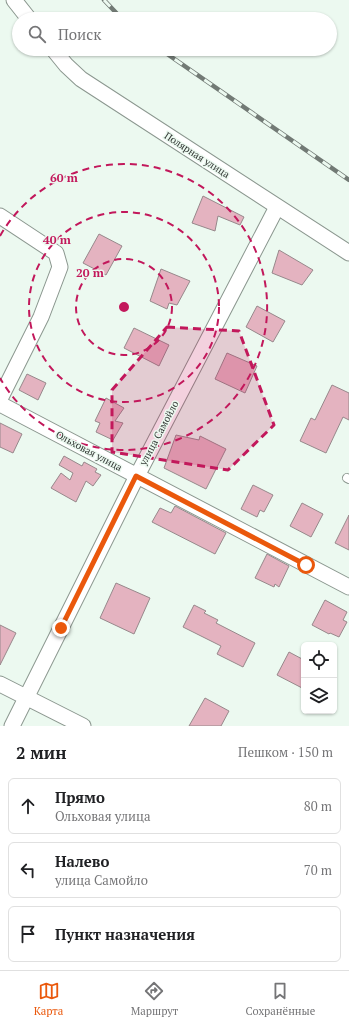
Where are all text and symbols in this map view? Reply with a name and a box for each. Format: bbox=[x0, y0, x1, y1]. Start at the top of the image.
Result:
search box bbox=[12, 12, 337, 56]
icon: search bbox=[26, 23, 48, 45]
text: Поиск bbox=[58, 24, 101, 44]
street label: Полярная улица bbox=[162, 129, 232, 181]
text: 60 m bbox=[50, 170, 78, 185]
text: 40 m bbox=[43, 232, 71, 247]
text: 20 m bbox=[76, 265, 104, 280]
centre of rings bbox=[117, 300, 131, 314]
street label: улица Самойло bbox=[136, 398, 182, 468]
street label: Ольховая улица bbox=[54, 428, 124, 474]
route start bbox=[297, 556, 315, 574]
route end bbox=[52, 619, 70, 637]
map controls bbox=[301, 642, 337, 714]
button: locate bbox=[301, 642, 337, 678]
button: layers bbox=[301, 678, 337, 714]
text: 2 мин bbox=[16, 741, 66, 764]
text: Пешком · 150 m bbox=[238, 743, 333, 761]
text: Прямо bbox=[55, 787, 105, 807]
icon: ahead bbox=[17, 795, 39, 817]
text: 80 m bbox=[304, 797, 332, 815]
text: Ольховая улица bbox=[55, 807, 151, 825]
text: Налево bbox=[55, 851, 109, 871]
icon: left bbox=[17, 859, 39, 881]
text: 70 m bbox=[304, 861, 332, 879]
text: улица Самойло bbox=[55, 871, 148, 889]
icon: arrive bbox=[17, 923, 39, 945]
text: Пункт назначения bbox=[55, 924, 195, 944]
tab: Карта bbox=[34, 980, 63, 1018]
tab: Маршрут bbox=[131, 980, 178, 1018]
tab: Сохранённые bbox=[246, 980, 315, 1018]

